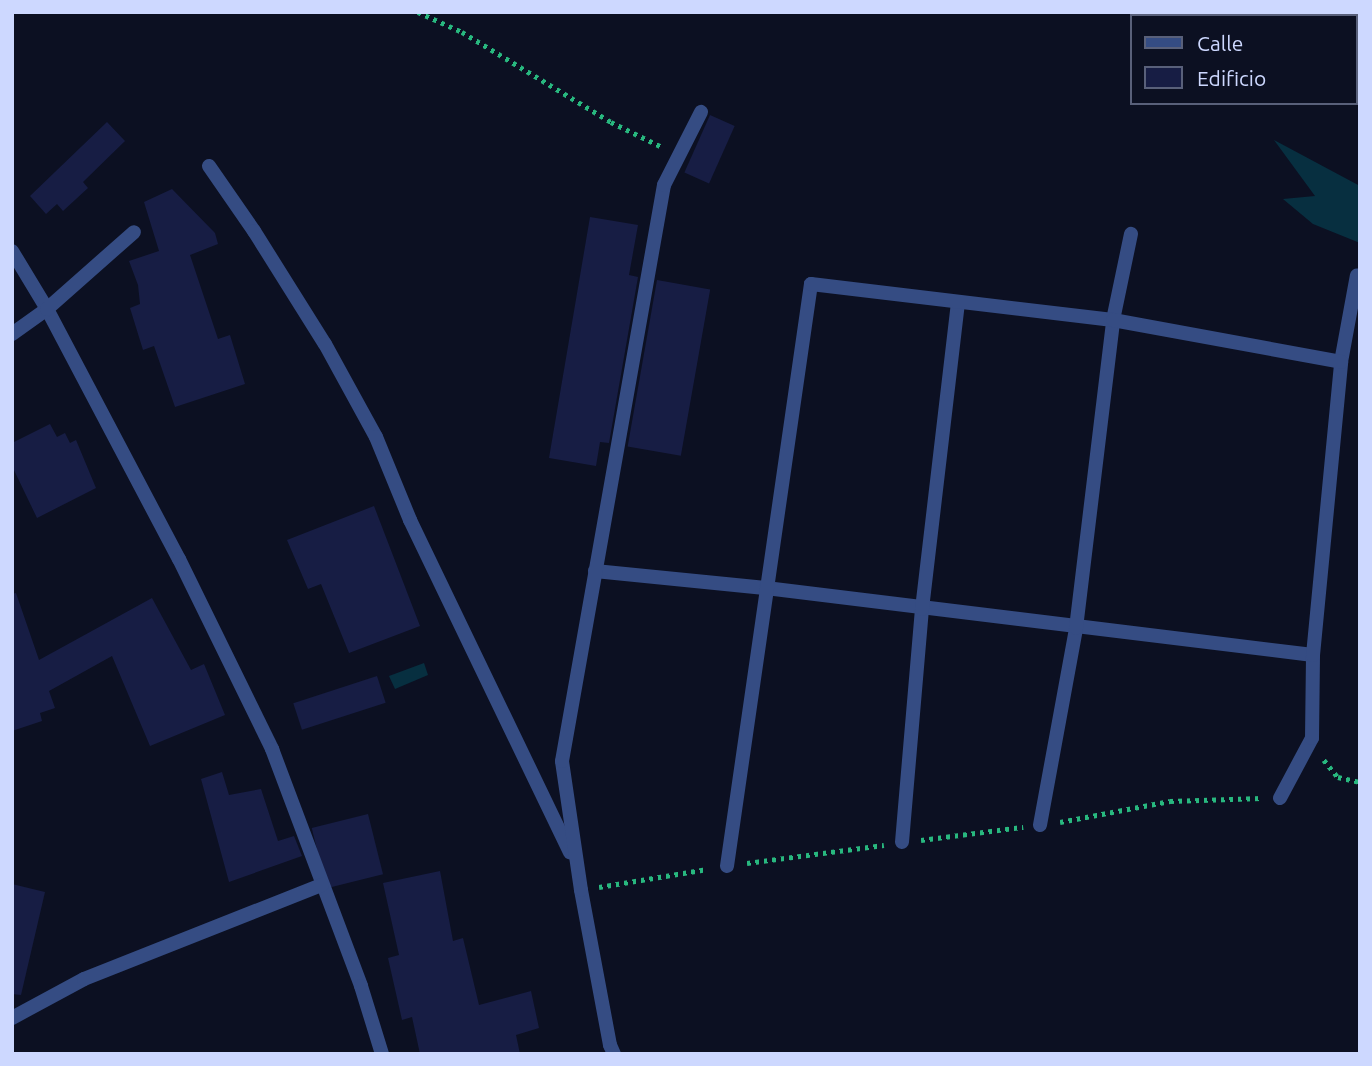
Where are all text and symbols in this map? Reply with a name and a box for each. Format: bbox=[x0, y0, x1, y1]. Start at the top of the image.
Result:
legend bbox=[1130, 14, 1358, 105]
text: Calle bbox=[1197, 31, 1243, 55]
text: Edificio bbox=[1197, 66, 1266, 90]

